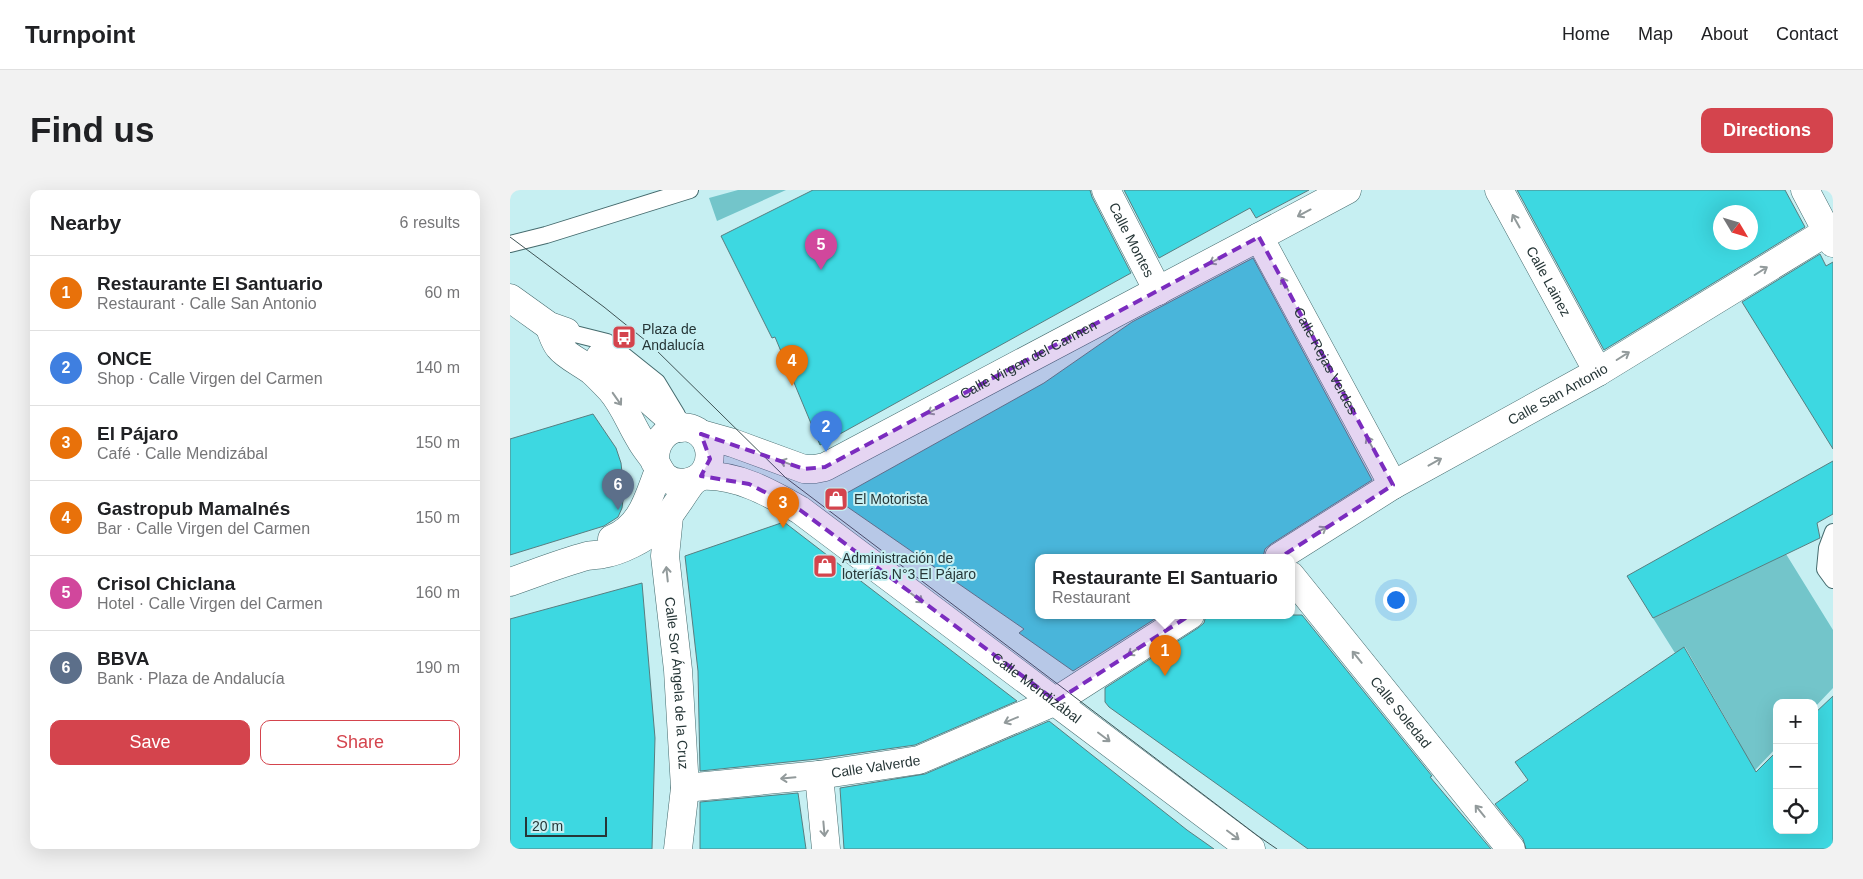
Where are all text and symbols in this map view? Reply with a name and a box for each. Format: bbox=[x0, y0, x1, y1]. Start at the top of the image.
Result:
text: Turnpoint bbox=[25, 21, 135, 48]
text: Home bbox=[1562, 24, 1610, 44]
text: Map bbox=[1638, 24, 1673, 44]
text: About bbox=[1701, 24, 1748, 44]
text: Contact bbox=[1776, 24, 1838, 44]
button: Directions bbox=[1701, 108, 1833, 153]
text: Find us bbox=[30, 110, 154, 149]
street label: Calle Montes bbox=[1106, 200, 1157, 280]
north arrow bbox=[1713, 205, 1758, 250]
one-way arrow bbox=[1297, 208, 1312, 218]
text: Nearby bbox=[50, 211, 121, 234]
text: 6 results bbox=[400, 214, 460, 231]
one-way arrow bbox=[1511, 214, 1521, 229]
pin: 5 bbox=[805, 229, 837, 270]
street label: Calle Lainez bbox=[1523, 244, 1574, 319]
one-way arrow bbox=[1209, 255, 1224, 265]
one-way arrow bbox=[1754, 266, 1768, 276]
text: Restaurante El Santuario bbox=[97, 273, 323, 294]
one-way arrow bbox=[1279, 277, 1289, 292]
text: 1 bbox=[62, 284, 70, 301]
text: 60 m bbox=[424, 284, 460, 301]
text: Restaurant · Calle San Antonio bbox=[97, 295, 317, 312]
street label: Calle Rejas Verdes bbox=[1291, 305, 1361, 417]
street label: Calle Virgen del Carmen bbox=[957, 317, 1099, 402]
place label: Plaza de Andalucía bbox=[642, 321, 704, 353]
bus stop icon: Plaza de Andalucía bbox=[611, 324, 637, 350]
pin: 4 bbox=[776, 345, 808, 386]
text: ONCE bbox=[97, 348, 152, 369]
one-way arrow bbox=[1615, 351, 1629, 361]
text: 2 bbox=[62, 359, 70, 376]
text: 140 m bbox=[416, 359, 460, 376]
street label: Calle San Antonio bbox=[1505, 360, 1611, 428]
text: Shop · Calle Virgen del Carmen bbox=[97, 370, 323, 387]
one-way arrow bbox=[612, 391, 622, 405]
one-way arrow bbox=[926, 405, 941, 415]
pin: 2 bbox=[810, 411, 842, 452]
text: El Pájaro bbox=[97, 423, 178, 444]
text: 3 bbox=[62, 434, 70, 451]
text: 150 m bbox=[416, 434, 460, 451]
one-way arrow bbox=[1365, 435, 1375, 450]
text: Café · Calle Mendizábal bbox=[97, 445, 268, 462]
one-way arrow bbox=[1428, 457, 1443, 467]
one-way arrow bbox=[779, 458, 795, 467]
pin: 6 bbox=[602, 469, 634, 510]
shop icon: El Motorista bbox=[823, 486, 849, 512]
pin: 3 bbox=[767, 487, 799, 528]
place label: El Motorista bbox=[854, 491, 928, 507]
text: Gastropub MamaInés bbox=[97, 498, 290, 519]
text: 4 bbox=[62, 509, 70, 526]
text: 150 m bbox=[416, 509, 460, 526]
text: Bar · Calle Virgen del Carmen bbox=[97, 520, 310, 537]
one-way arrow bbox=[1313, 526, 1327, 537]
place label: Administración de loterías N°3 El Pájaro bbox=[842, 550, 976, 582]
shop icon: Administración de loterías N°3 El Pájaro bbox=[812, 553, 838, 579]
popup bbox=[1035, 554, 1295, 619]
one-way arrow bbox=[662, 566, 672, 582]
text: Restaurante El Santuario bbox=[1052, 567, 1278, 588]
text: Crisol Chiclana bbox=[97, 573, 235, 594]
text: 5 bbox=[62, 584, 70, 601]
text: 160 m bbox=[416, 584, 460, 601]
your location bbox=[1383, 587, 1409, 613]
text: Restaurant bbox=[1052, 589, 1130, 606]
one-way arrow bbox=[910, 593, 924, 603]
text: Hotel · Calle Virgen del Carmen bbox=[97, 595, 323, 612]
street label: Calle Sor Ángela de la Cruz bbox=[662, 596, 692, 770]
pin: 1 bbox=[1149, 635, 1181, 676]
one-way arrow bbox=[1127, 645, 1141, 656]
text: BBVA bbox=[97, 648, 149, 669]
street label: Calle Mendizábal bbox=[989, 649, 1084, 726]
one-way arrow bbox=[1351, 651, 1362, 664]
text: 6 bbox=[62, 659, 70, 676]
text: 190 m bbox=[416, 659, 460, 676]
text: Bank · Plaza de Andalucía bbox=[97, 670, 285, 687]
street label: Calle Soledad bbox=[1367, 673, 1434, 751]
map controls bbox=[1773, 699, 1818, 834]
button: + bbox=[1773, 699, 1818, 744]
one-way arrow bbox=[1004, 716, 1019, 726]
button: Save bbox=[50, 720, 250, 765]
button: Share bbox=[260, 720, 460, 765]
one-way arrow bbox=[1097, 732, 1111, 742]
button: − bbox=[1773, 744, 1818, 789]
street label: Calle Valverde bbox=[830, 752, 922, 781]
one-way arrow bbox=[780, 773, 796, 783]
button: locate bbox=[1773, 789, 1818, 834]
one-way arrow bbox=[1475, 805, 1486, 818]
scale bar bbox=[525, 814, 608, 837]
text: 20 m bbox=[532, 818, 563, 834]
one-way arrow bbox=[819, 821, 829, 837]
one-way arrow bbox=[1226, 830, 1239, 841]

